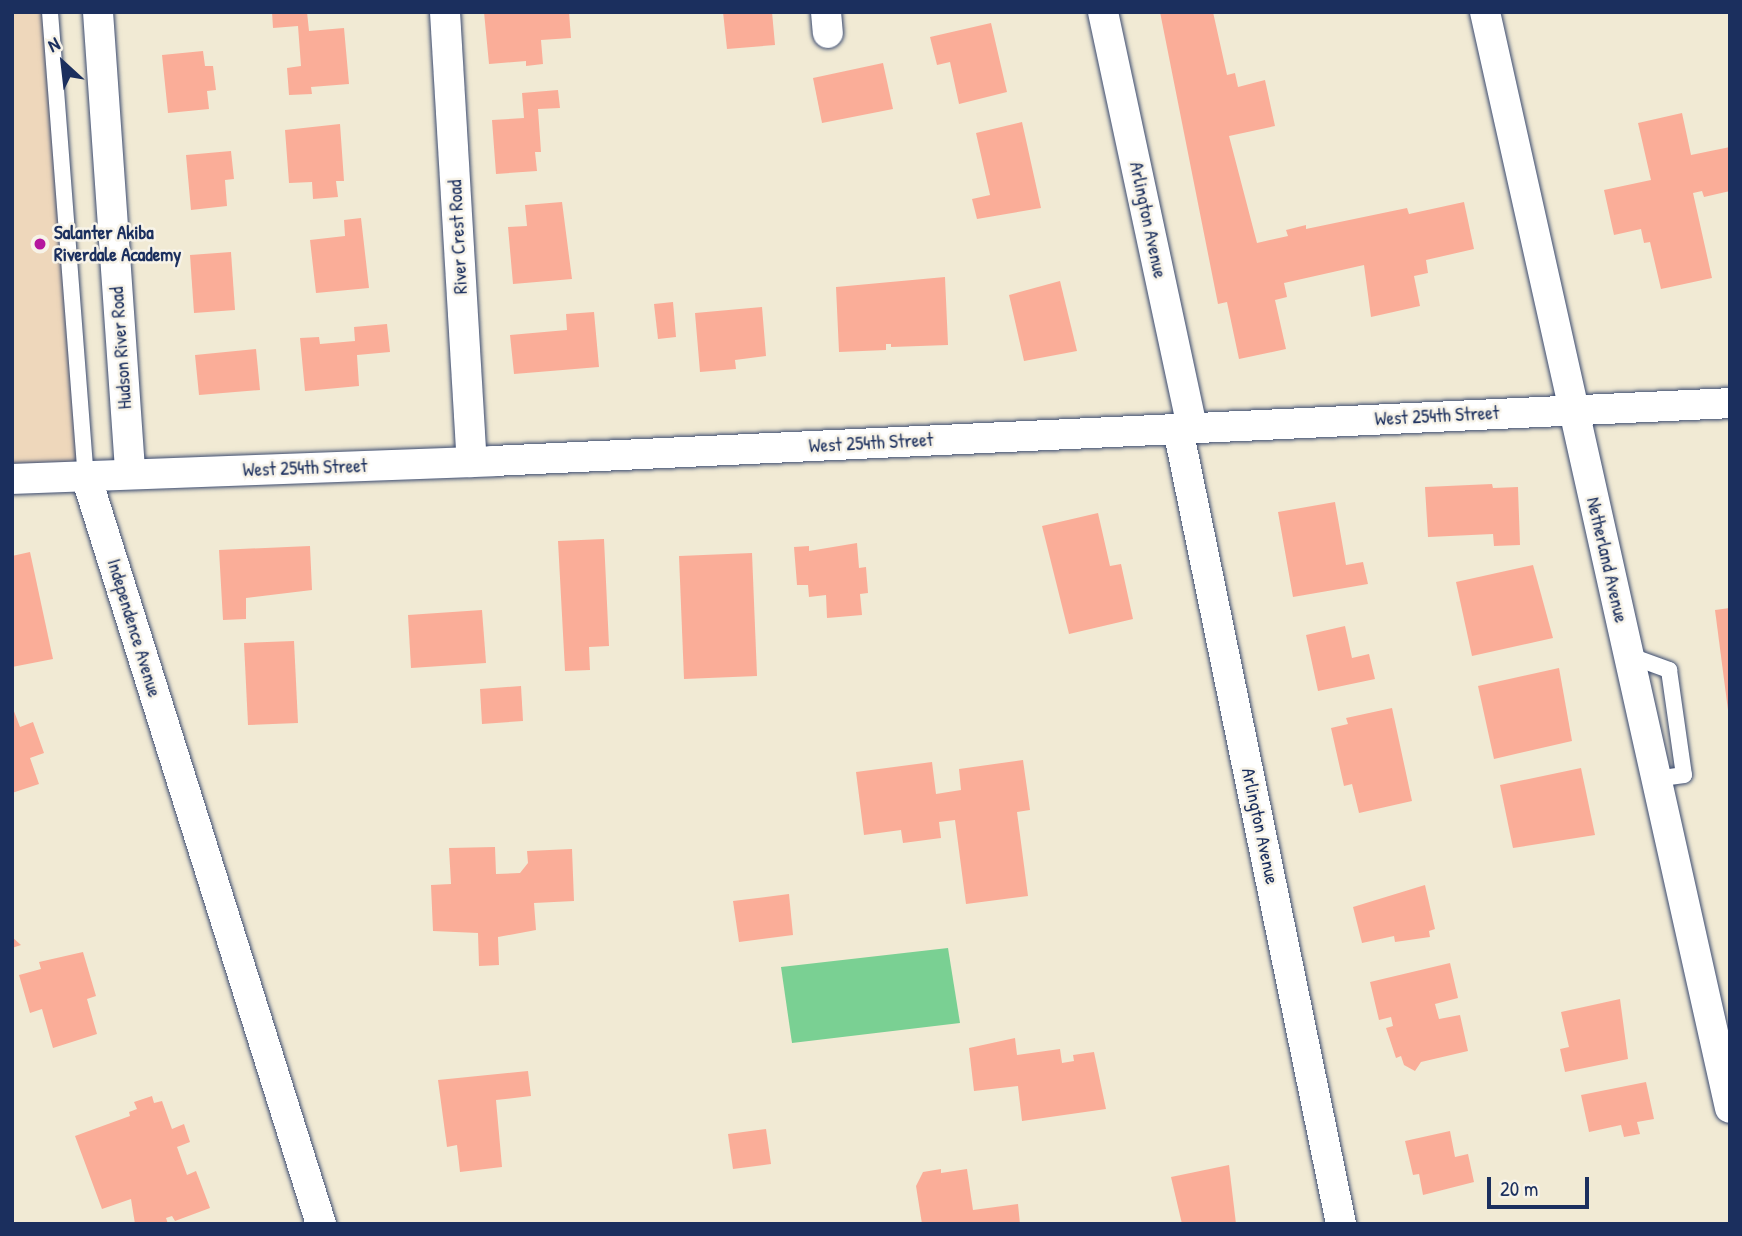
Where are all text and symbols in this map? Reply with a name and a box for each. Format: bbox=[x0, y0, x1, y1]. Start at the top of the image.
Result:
north arrow bbox=[28, 28, 98, 98]
text: N bbox=[43, 30, 64, 58]
street label: Arlington Avenue bbox=[1125, 160, 1171, 280]
street label: River Crest Road bbox=[444, 179, 472, 295]
place label: Salanter Akiba Riverdale Academy bbox=[54, 222, 181, 266]
marker: Salanter Akiba Riverdale Academy bbox=[32, 236, 48, 252]
street label: Hudson River Road bbox=[105, 286, 137, 410]
street label: West 254th Street bbox=[1374, 401, 1500, 431]
street label: West 254th Street bbox=[808, 428, 934, 458]
street label: West 254th Street bbox=[242, 454, 368, 482]
street label: Netherland Avenue bbox=[1581, 495, 1633, 625]
street label: Independence Avenue bbox=[102, 556, 166, 700]
street label: Arlington Avenue bbox=[1237, 766, 1283, 886]
scale bar bbox=[1490, 1162, 1592, 1206]
text: 20 m bbox=[1500, 1174, 1538, 1203]

